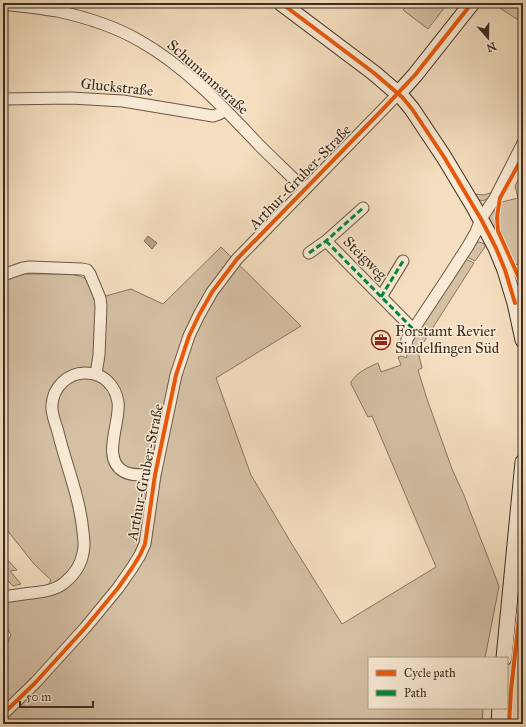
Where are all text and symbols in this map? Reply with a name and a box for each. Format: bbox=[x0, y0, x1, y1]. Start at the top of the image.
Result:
north arrow bbox=[468, 18, 508, 58]
street label: Schumannstraße bbox=[164, 36, 252, 118]
text: N bbox=[484, 39, 498, 55]
street label: Gluckstraße bbox=[80, 74, 154, 100]
street label: Arthur-Gruber-Straße bbox=[245, 121, 355, 234]
street label: Steigweg bbox=[339, 232, 391, 284]
place label: Forstamt Revier Sindelfingen Süd bbox=[395, 322, 500, 357]
office icon: Forstamt Revier Sindelfingen Süd bbox=[370, 329, 392, 351]
street label: Arthur-Gruber-Straße bbox=[123, 402, 167, 543]
legend bbox=[368, 657, 508, 709]
text: Cycle path bbox=[404, 666, 456, 680]
scale bar bbox=[20, 683, 93, 709]
text: Path bbox=[404, 686, 427, 700]
text: 50 m bbox=[26, 690, 51, 704]

